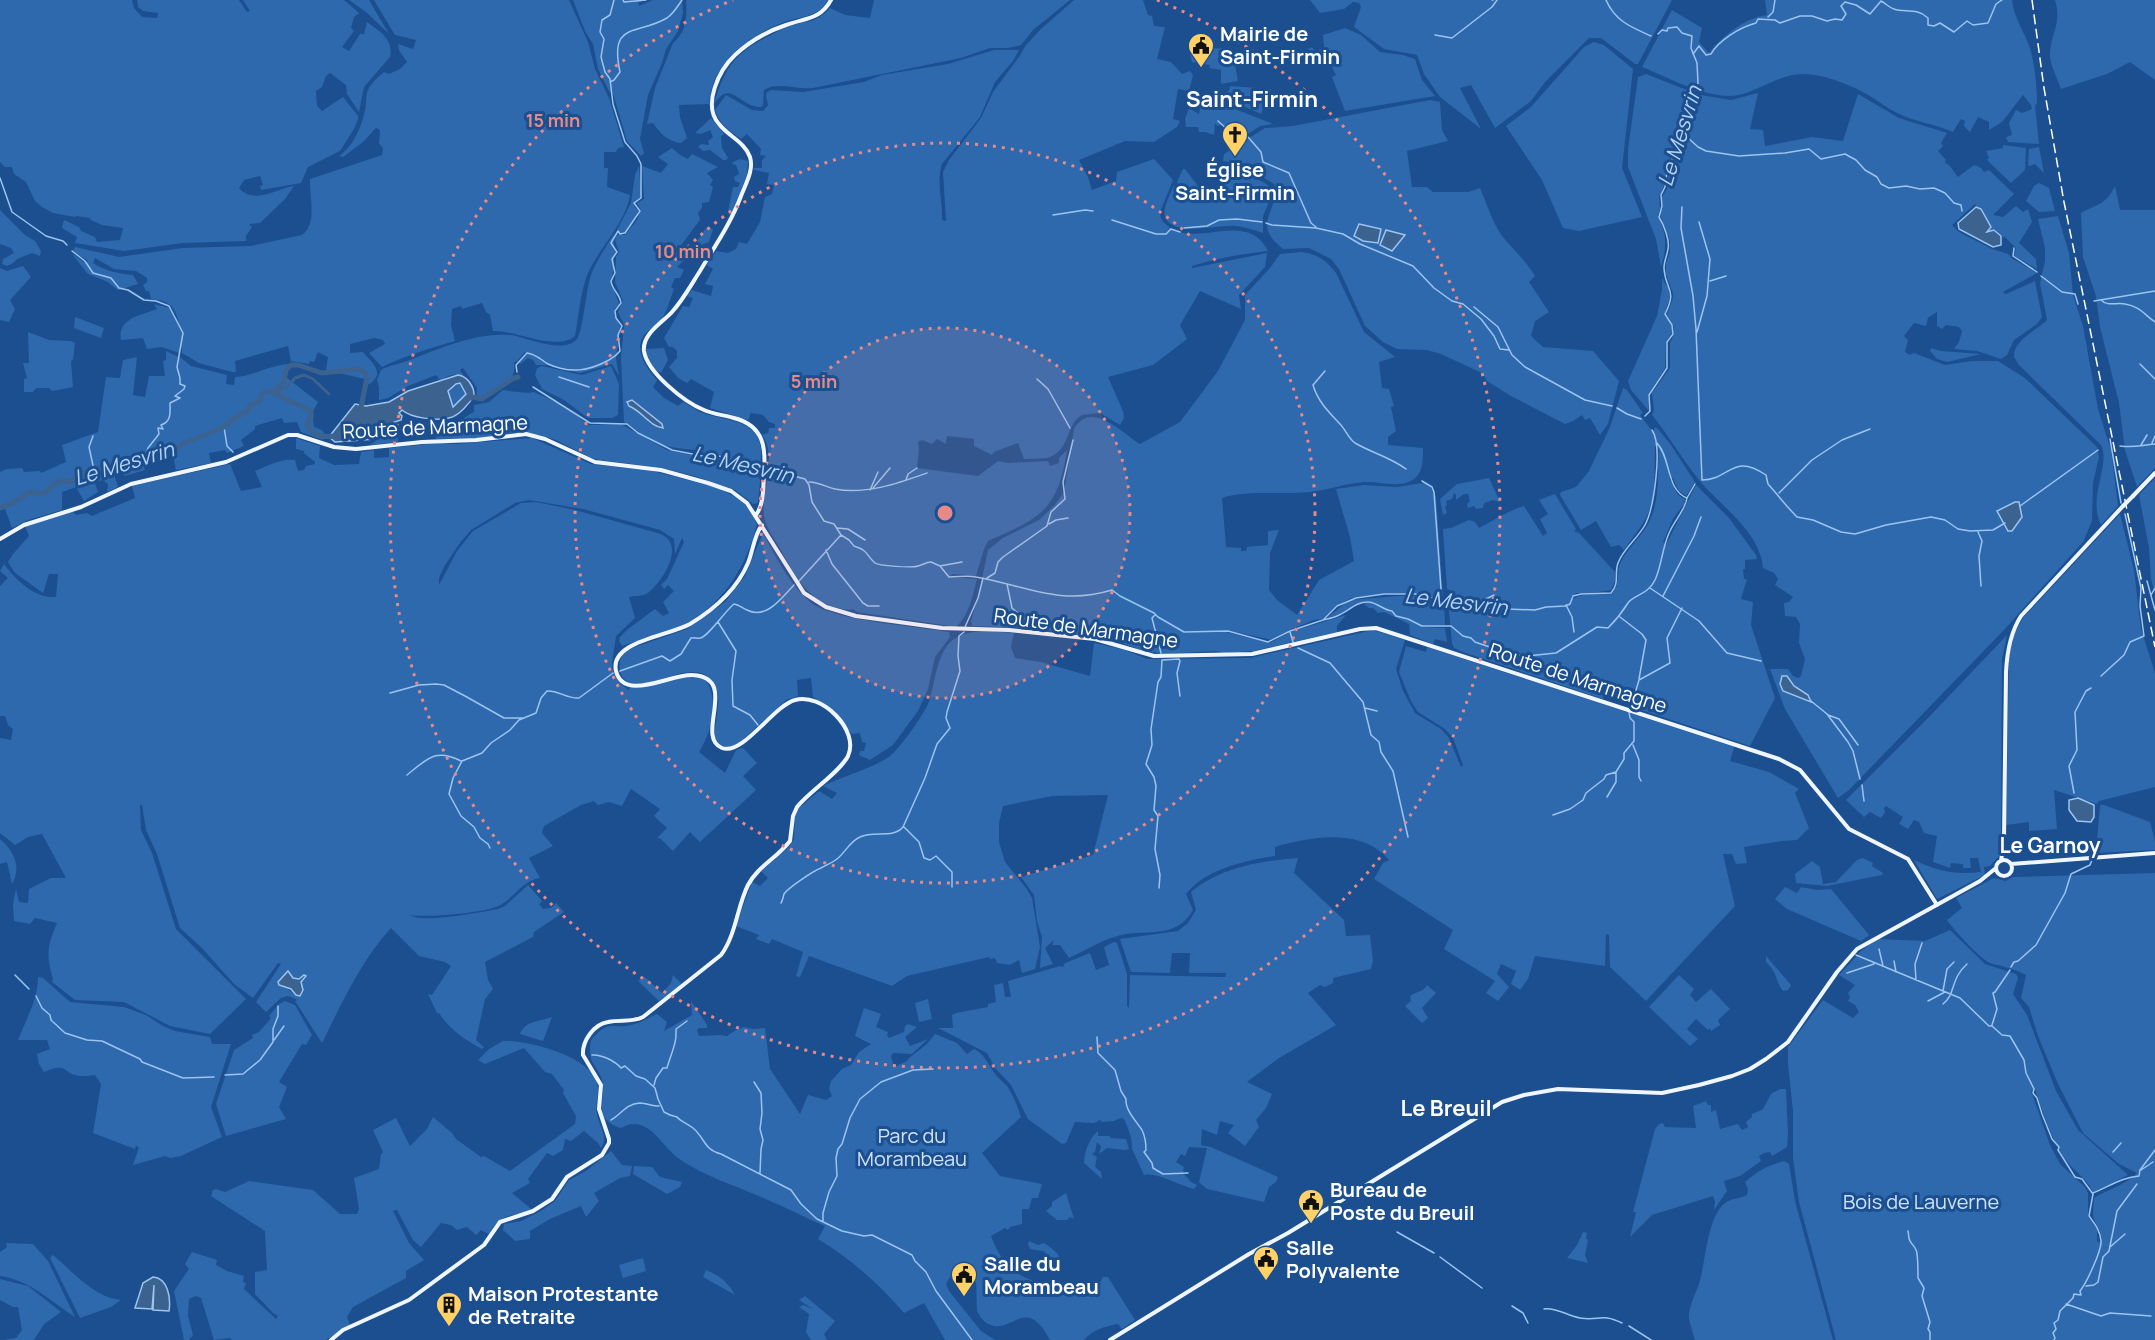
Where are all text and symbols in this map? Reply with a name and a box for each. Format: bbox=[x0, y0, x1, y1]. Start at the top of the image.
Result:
place label: Mairie de Saint-Firmin bbox=[1220, 20, 1340, 70]
public building icon: Mairie de Saint-Firmin bbox=[1186, 31, 1216, 69]
water label: Le Mesvrin bbox=[1651, 81, 1708, 189]
district label: Saint-Firmin bbox=[1186, 84, 1318, 114]
text: 15 min bbox=[526, 108, 580, 132]
church icon: Église Saint-Firmin bbox=[1220, 120, 1250, 158]
place label: Église Saint-Firmin bbox=[1175, 156, 1295, 206]
text: 10 min bbox=[655, 239, 711, 263]
text: 5 min bbox=[791, 369, 837, 393]
street label: Route de Marmagne bbox=[342, 408, 528, 445]
water label: Le Mesvrin bbox=[70, 434, 179, 492]
water label: Le Mesvrin bbox=[690, 439, 798, 490]
centre of rings bbox=[935, 503, 955, 523]
water label: Le Mesvrin bbox=[1403, 581, 1511, 621]
street label: Route de Marmagne bbox=[992, 601, 1180, 654]
street label: Route de Marmagne bbox=[1486, 636, 1671, 719]
district label: Le Garnoy bbox=[1999, 831, 2101, 859]
district label: Le Breuil bbox=[1400, 1093, 1492, 1123]
park label: Parc du Morambeau bbox=[857, 1122, 967, 1172]
place label: Bureau de Poste du Breuil bbox=[1330, 1176, 1475, 1226]
public building icon: Bureau de Poste du Breuil bbox=[1296, 1187, 1326, 1225]
park label: Bois de Lauverne bbox=[1843, 1188, 1999, 1215]
place label: Salle Polyvalente bbox=[1286, 1234, 1400, 1284]
public building icon: Salle Polyvalente bbox=[1251, 1244, 1281, 1282]
place label: Salle du Morambeau bbox=[984, 1250, 1099, 1300]
public building icon: Salle du Morambeau bbox=[949, 1260, 979, 1298]
place label: Maison Protestante de Retraite bbox=[468, 1280, 659, 1330]
building icon: Maison Protestante de Retraite bbox=[434, 1290, 464, 1328]

